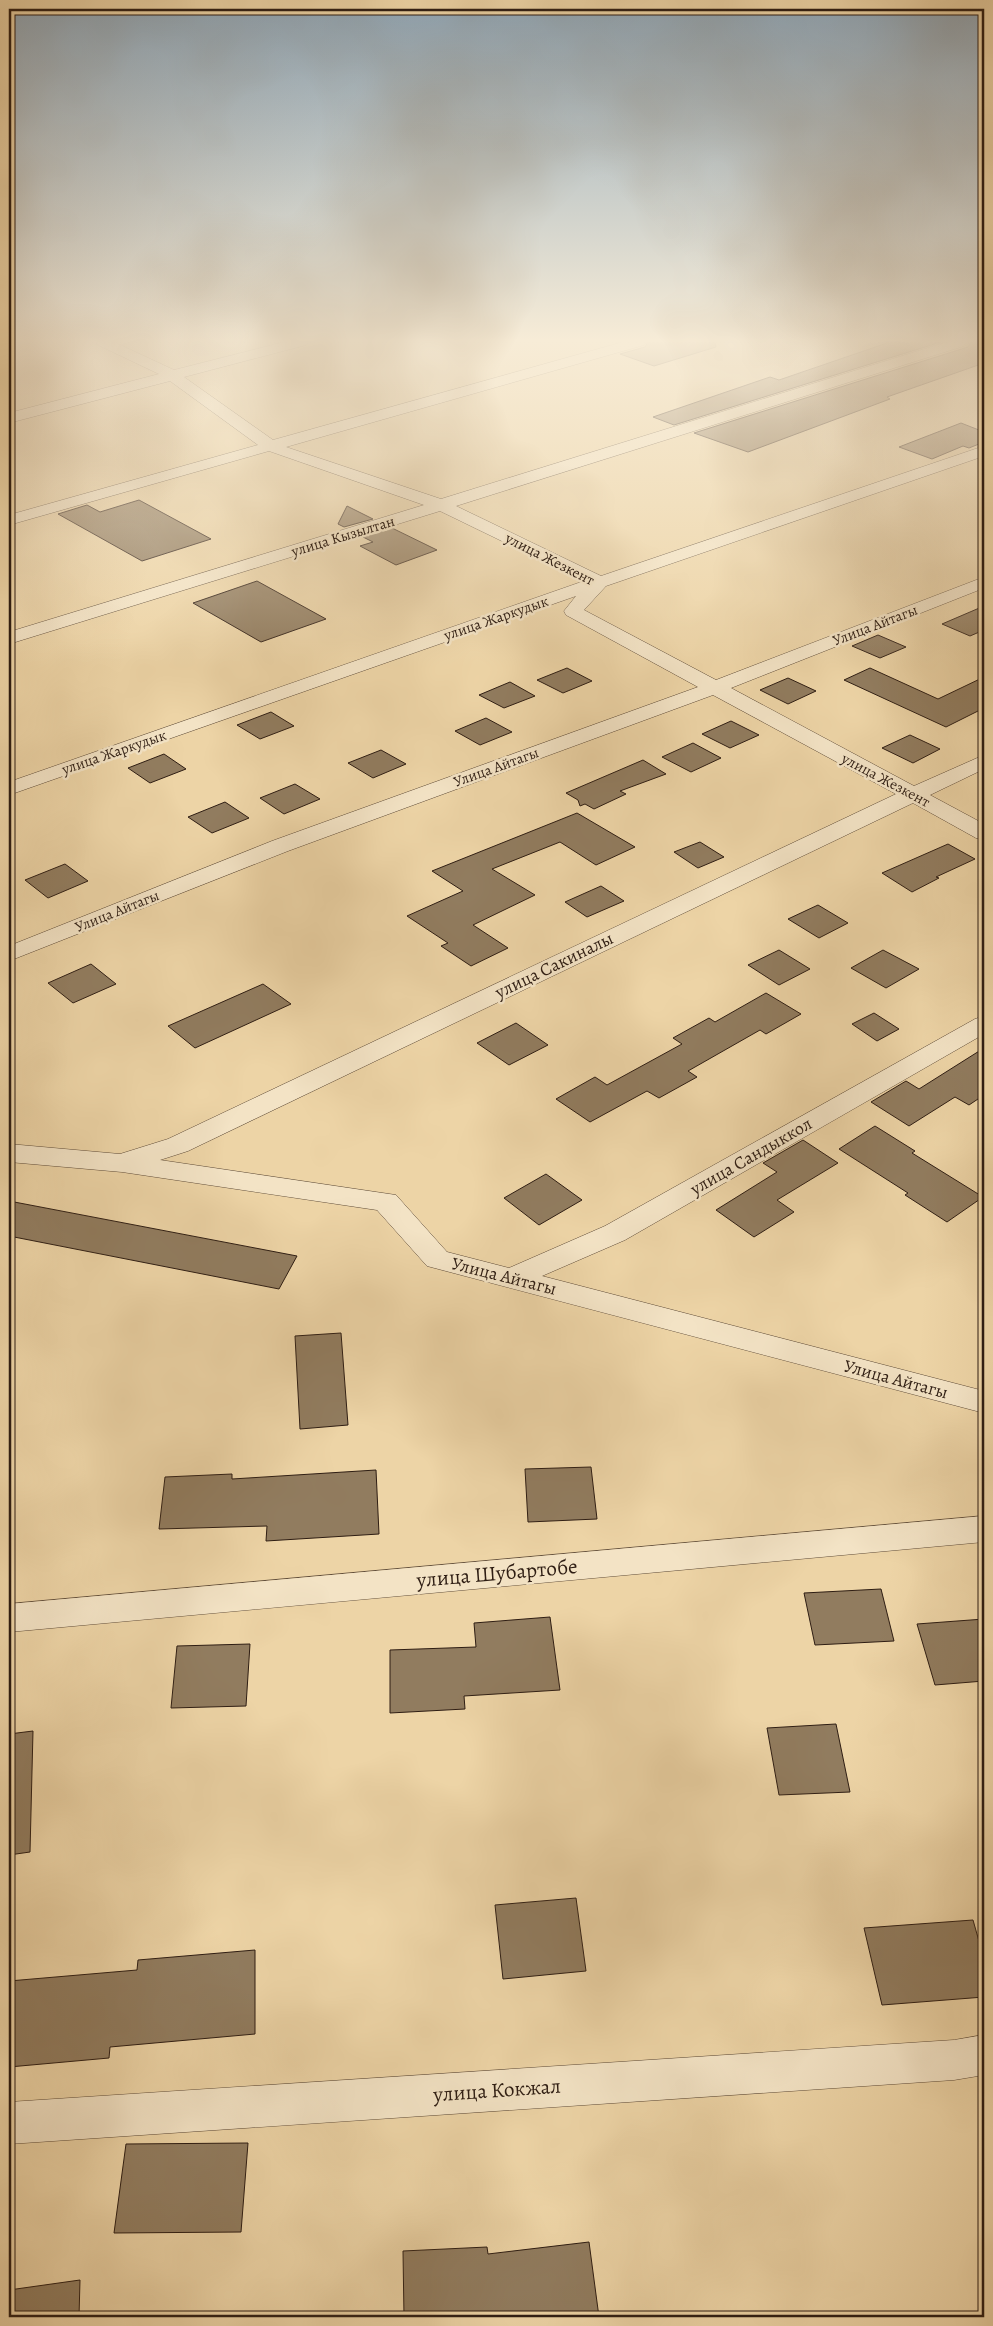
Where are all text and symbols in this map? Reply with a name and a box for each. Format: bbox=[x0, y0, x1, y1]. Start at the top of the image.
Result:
street label: улица Кызылтан bbox=[288, 511, 397, 562]
street label: улица Жезкент bbox=[501, 528, 598, 590]
street label: улица Жаркудык bbox=[440, 591, 551, 646]
street label: Улица Айтагы bbox=[830, 600, 920, 650]
street label: улица Жаркудык bbox=[58, 725, 169, 780]
street label: Улица Айтагы bbox=[451, 742, 541, 792]
street label: улица Жезкент bbox=[837, 748, 934, 812]
street label: Улица Айтагы bbox=[72, 885, 162, 937]
street label: улица Сакиналы bbox=[490, 926, 617, 1004]
street label: улица Сандыккол bbox=[685, 1111, 816, 1201]
street label: Улица Айтагы bbox=[449, 1251, 559, 1301]
street label: Улица Айтагы bbox=[841, 1354, 951, 1404]
street label: улица Шубартобе bbox=[414, 1552, 579, 1594]
street label: улица Кокжал bbox=[431, 2072, 562, 2108]

